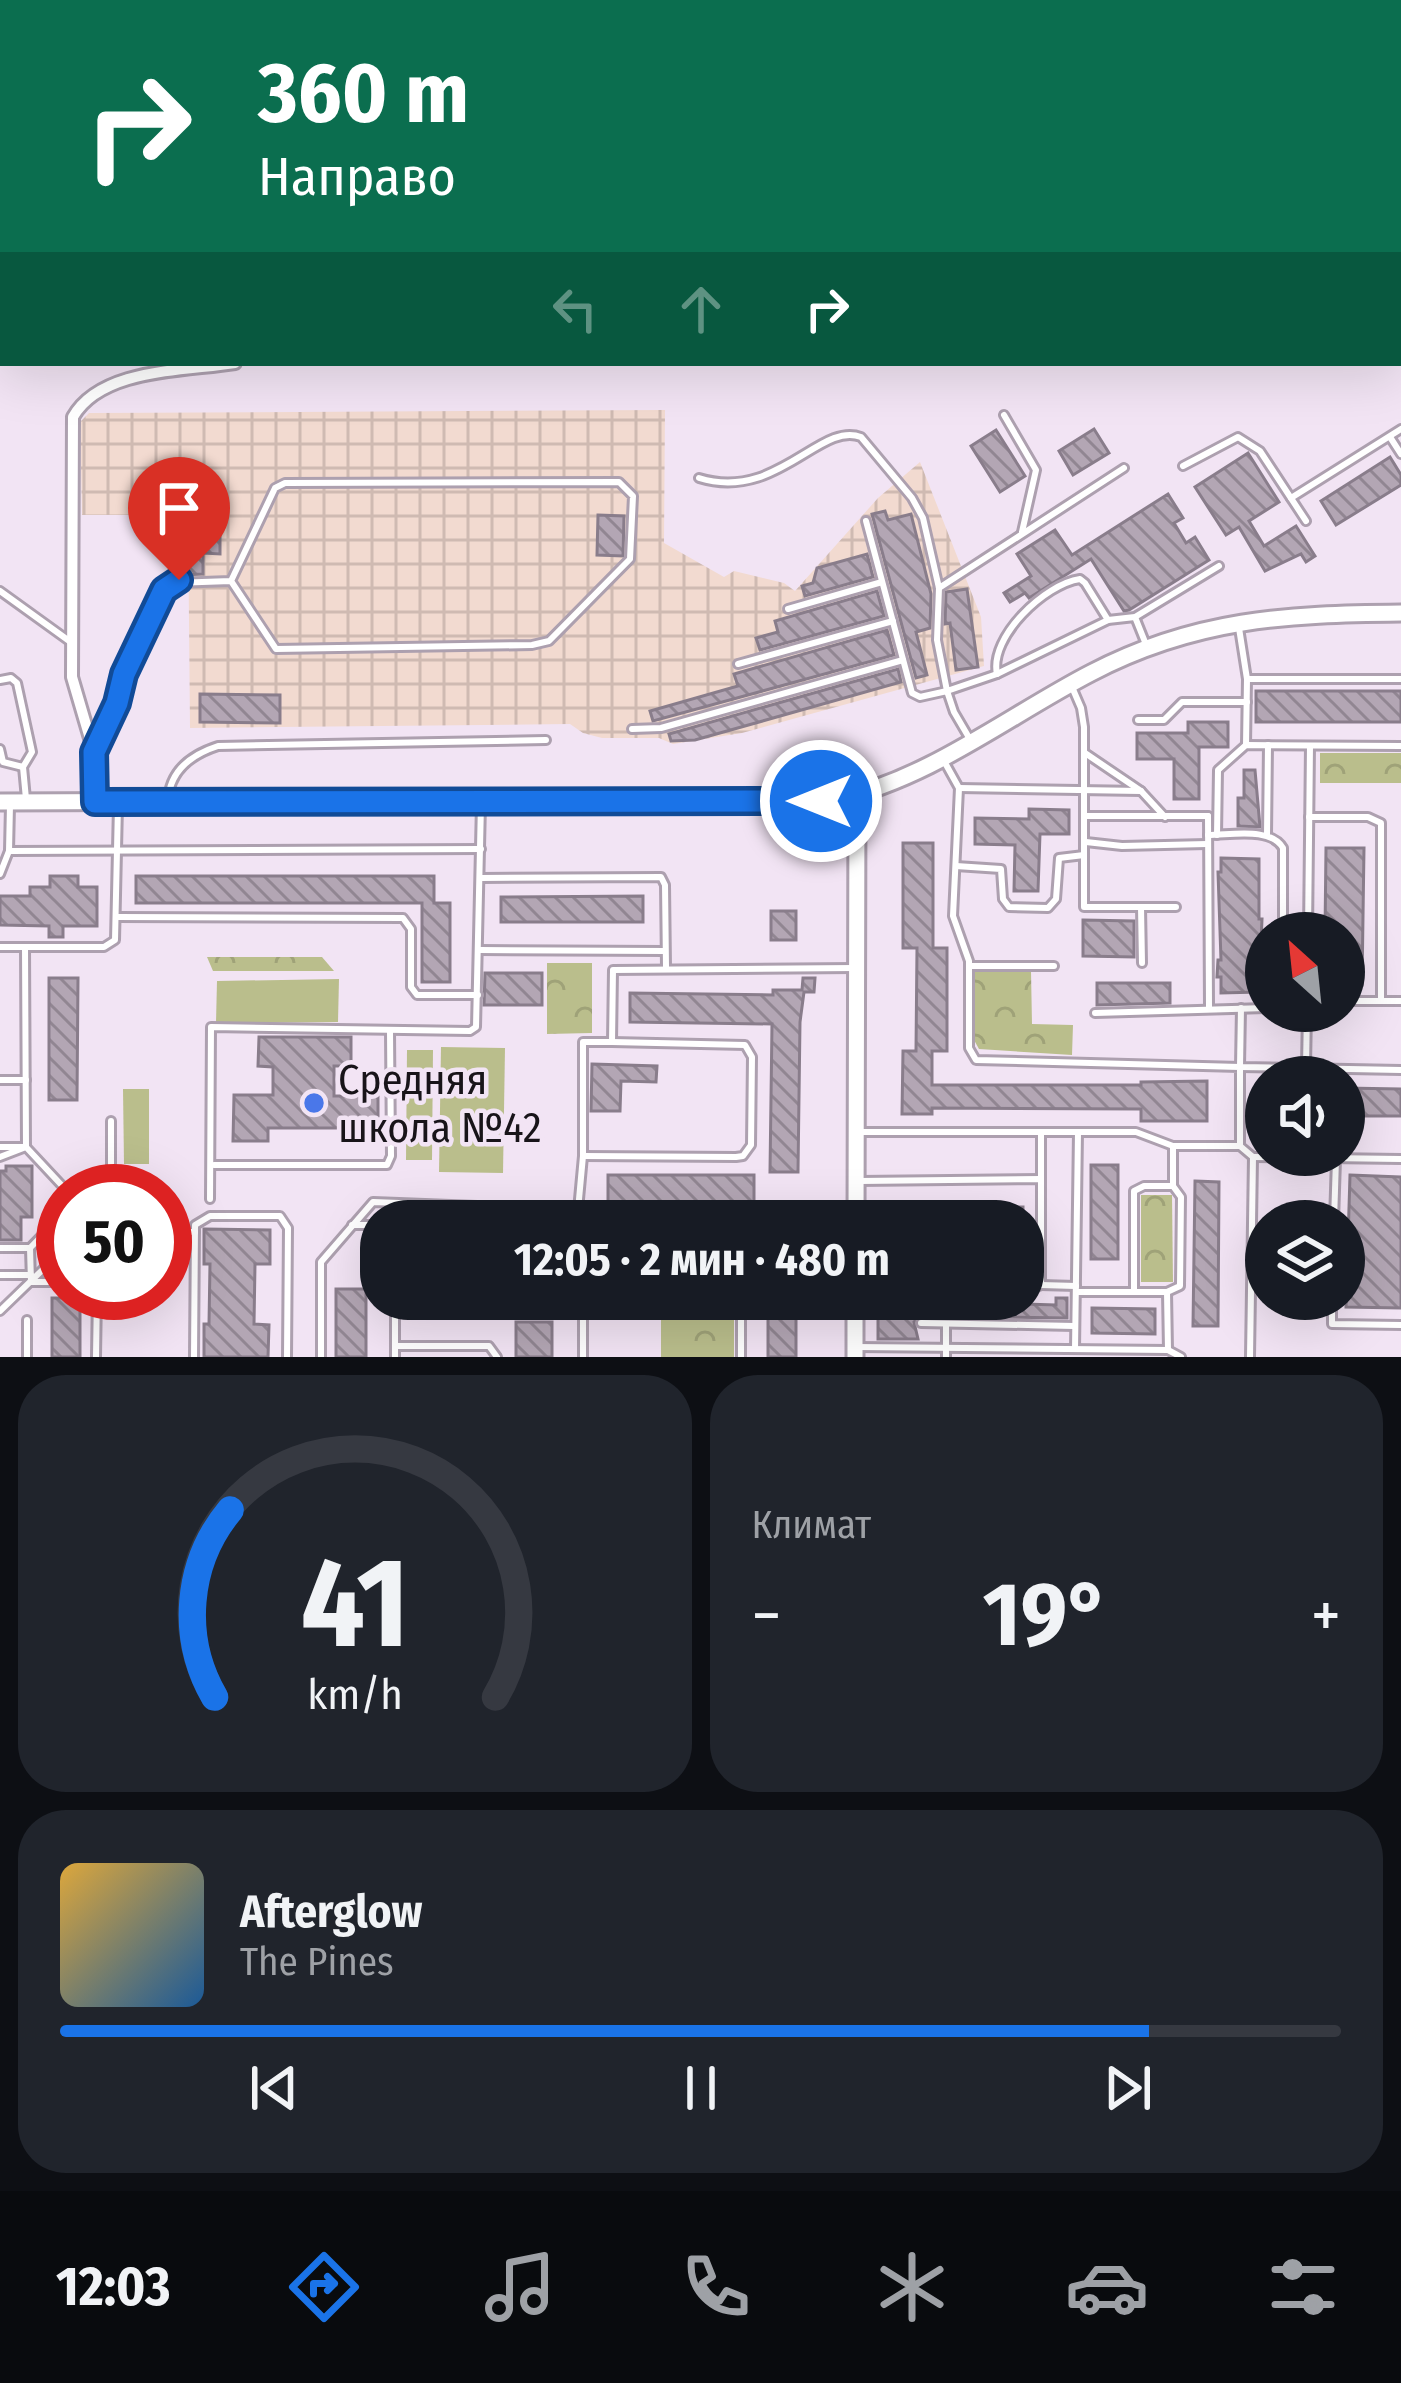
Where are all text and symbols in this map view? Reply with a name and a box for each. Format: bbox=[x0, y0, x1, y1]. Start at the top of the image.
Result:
text: 360 m bbox=[258, 43, 469, 144]
icon: right bbox=[60, 48, 216, 204]
text: Направо bbox=[258, 145, 456, 209]
icon: left bbox=[542, 276, 608, 342]
icon: ahead bbox=[668, 276, 734, 342]
icon: right bbox=[794, 276, 860, 342]
pin bbox=[128, 457, 230, 580]
icon: arrive bbox=[146, 475, 212, 541]
position arrow bbox=[758, 738, 884, 864]
north arrow bbox=[1245, 912, 1365, 1032]
map controls bbox=[1245, 912, 1365, 1320]
place label: Средняя школа №42 bbox=[338, 1055, 542, 1153]
button: sound bbox=[1245, 1056, 1365, 1176]
marker: Средняя школа №42 bbox=[301, 1090, 327, 1116]
speed limit sign: 50 bbox=[36, 1164, 192, 1320]
button: layers bbox=[1245, 1200, 1365, 1320]
text: 12:05 · 2 мин · 480 m bbox=[514, 1233, 890, 1287]
text: Климат bbox=[752, 1502, 871, 1548]
text: 41 bbox=[300, 1529, 409, 1679]
text: 19° bbox=[983, 1561, 1109, 1669]
text: − bbox=[752, 1576, 781, 1655]
text: + bbox=[1311, 1576, 1341, 1655]
text: km/h bbox=[307, 1668, 403, 1719]
text: Afterglow bbox=[240, 1885, 422, 1939]
text: The Pines bbox=[240, 1939, 394, 1985]
icon: previous bbox=[241, 2055, 307, 2121]
icon: pause bbox=[668, 2055, 734, 2121]
icon: next bbox=[1095, 2055, 1161, 2121]
icon: directions bbox=[282, 2245, 366, 2329]
icon: music bbox=[478, 2245, 562, 2329]
icon: phone bbox=[674, 2245, 758, 2329]
icon: climate bbox=[870, 2245, 954, 2329]
icon: car bbox=[1065, 2245, 1149, 2329]
icon: filters bbox=[1261, 2245, 1345, 2329]
text: 12:03 bbox=[56, 2255, 171, 2319]

